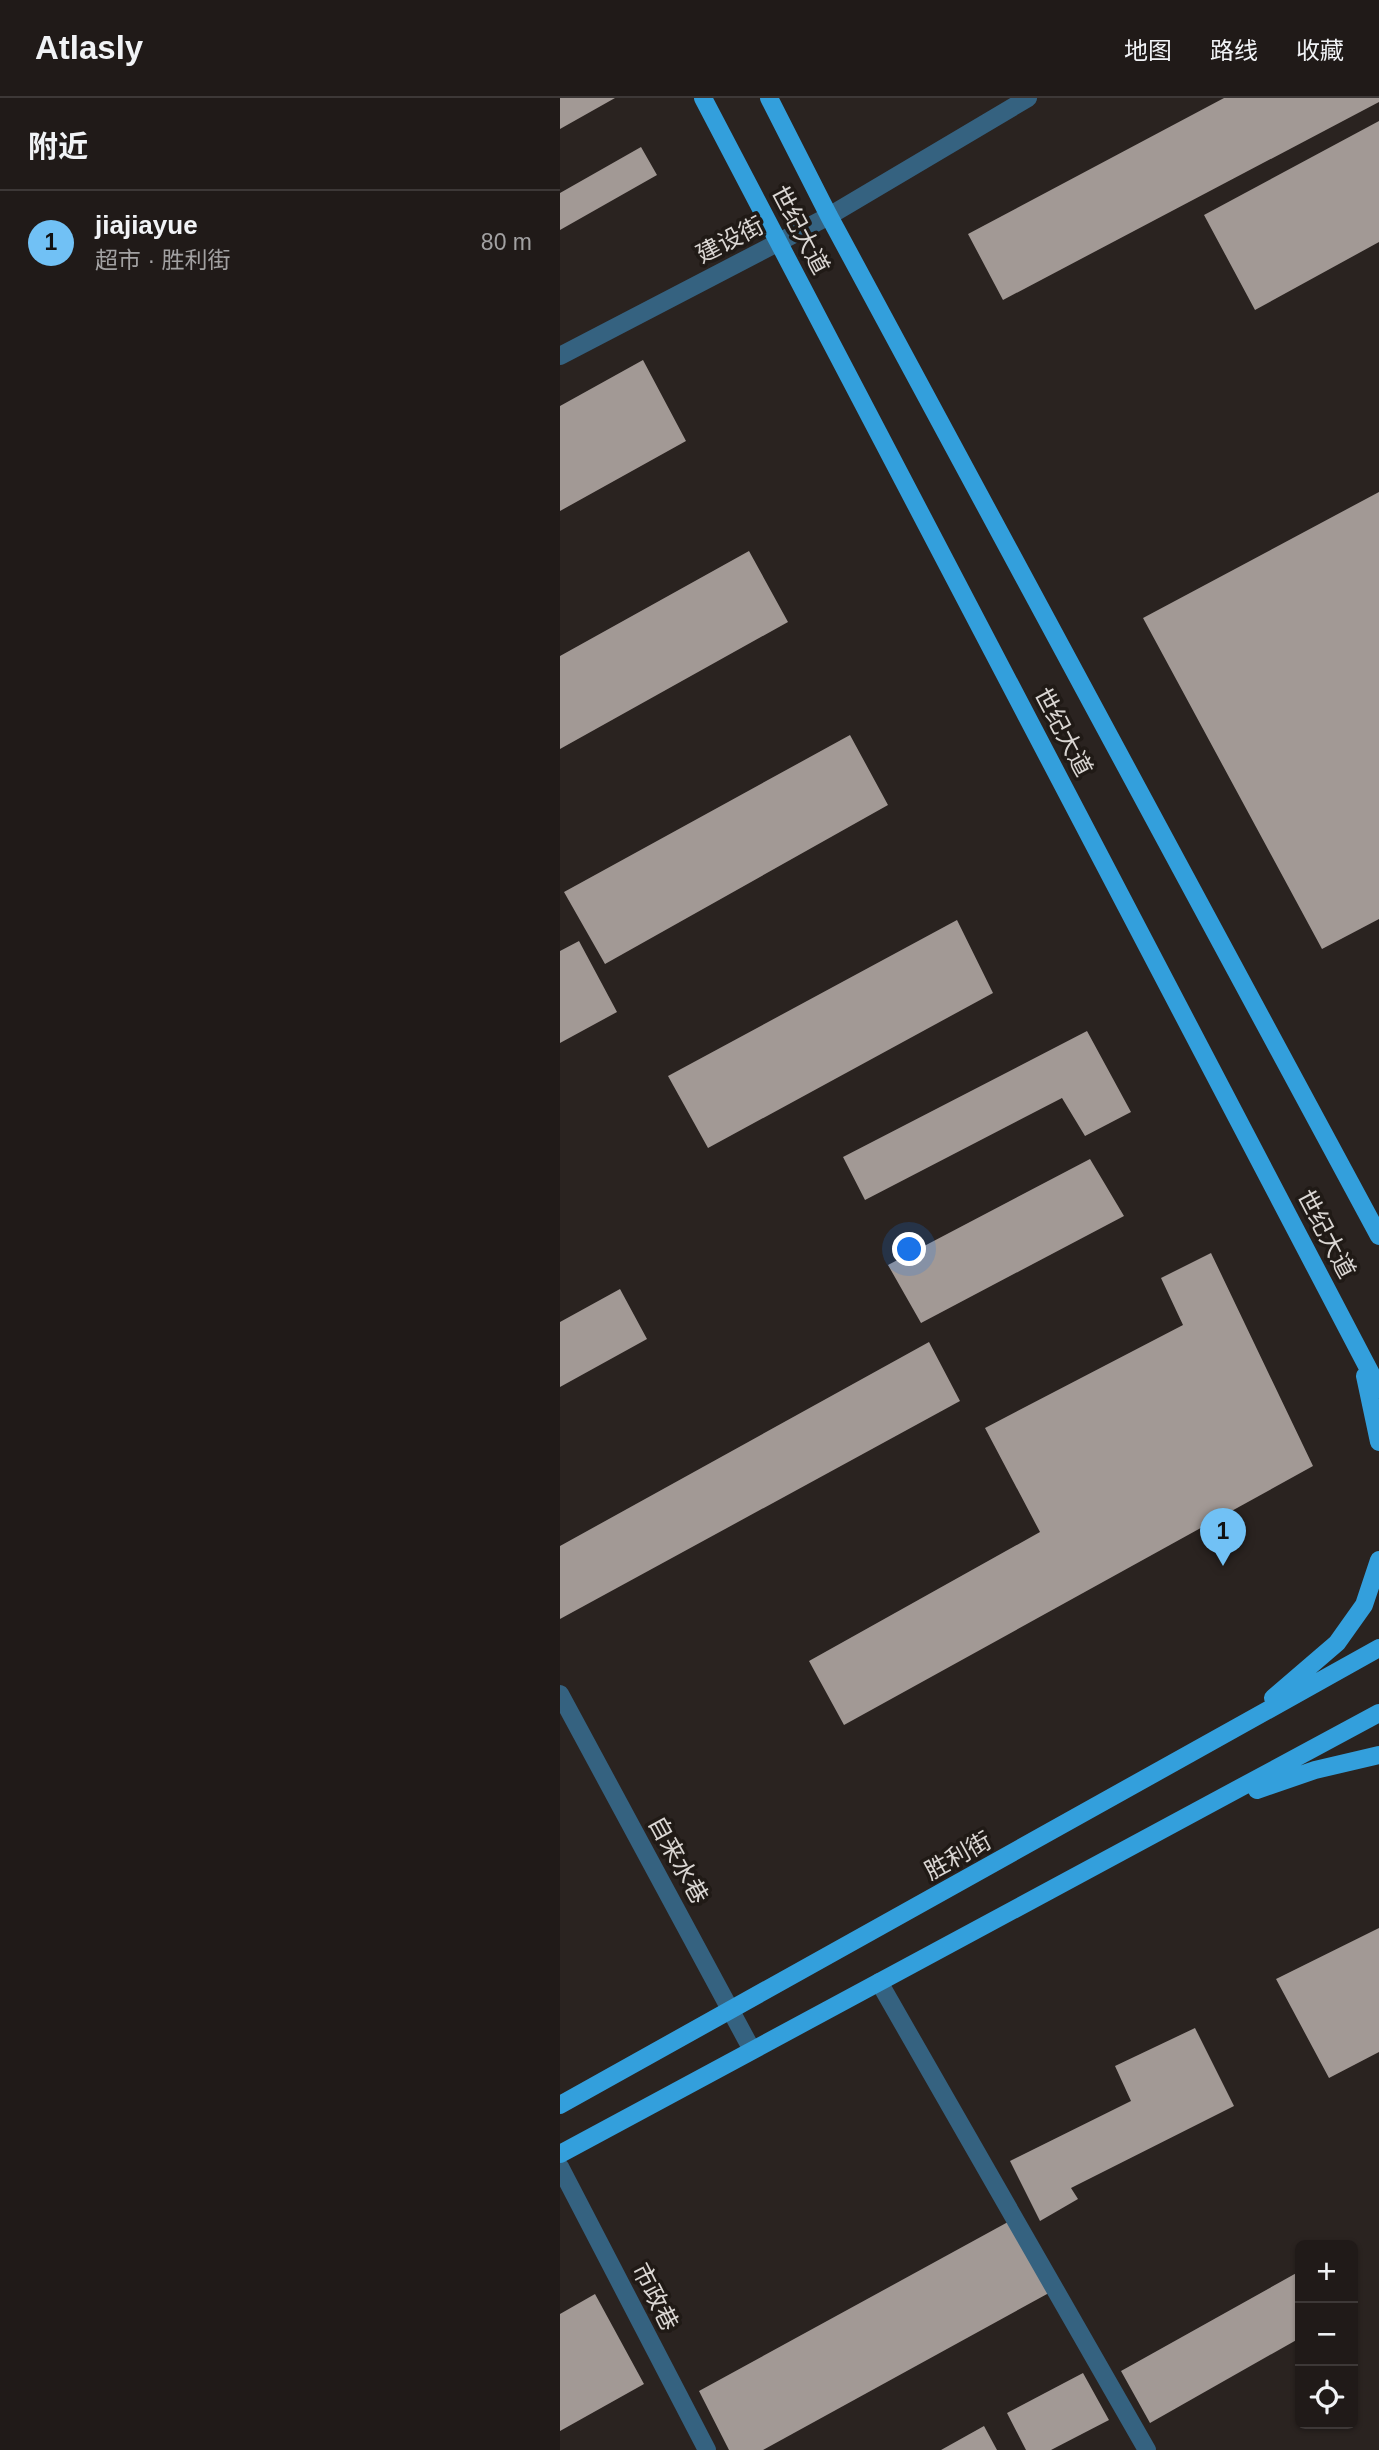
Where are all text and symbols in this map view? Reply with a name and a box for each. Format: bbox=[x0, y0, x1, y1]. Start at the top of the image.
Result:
text: Atlasly bbox=[35, 29, 143, 66]
text: 地图 bbox=[1124, 37, 1172, 64]
text: 路线 bbox=[1210, 37, 1258, 64]
text: 收藏 bbox=[1296, 37, 1344, 64]
text: 附近 bbox=[28, 130, 88, 163]
street label: 世纪大道 bbox=[766, 181, 835, 278]
text: jiajiayue bbox=[95, 210, 198, 240]
street label: 建设街 bbox=[692, 211, 768, 268]
text: 1 bbox=[45, 229, 57, 255]
text: 80 m bbox=[481, 229, 532, 255]
text: 超市 · 胜利街 bbox=[95, 247, 230, 273]
street label: 世纪大道 bbox=[1029, 683, 1098, 780]
street label: 世纪大道 bbox=[1292, 1185, 1361, 1282]
your location bbox=[892, 1232, 926, 1266]
pin: 1 bbox=[1200, 1508, 1246, 1566]
street label: 自来水巷 bbox=[643, 1811, 714, 1908]
street label: 胜利街 bbox=[920, 1826, 996, 1885]
map controls bbox=[1295, 2240, 1358, 2429]
button: + bbox=[1295, 2240, 1358, 2303]
street label: 市政巷 bbox=[627, 2259, 684, 2335]
button: − bbox=[1295, 2303, 1358, 2366]
button: locate bbox=[1295, 2366, 1358, 2429]

